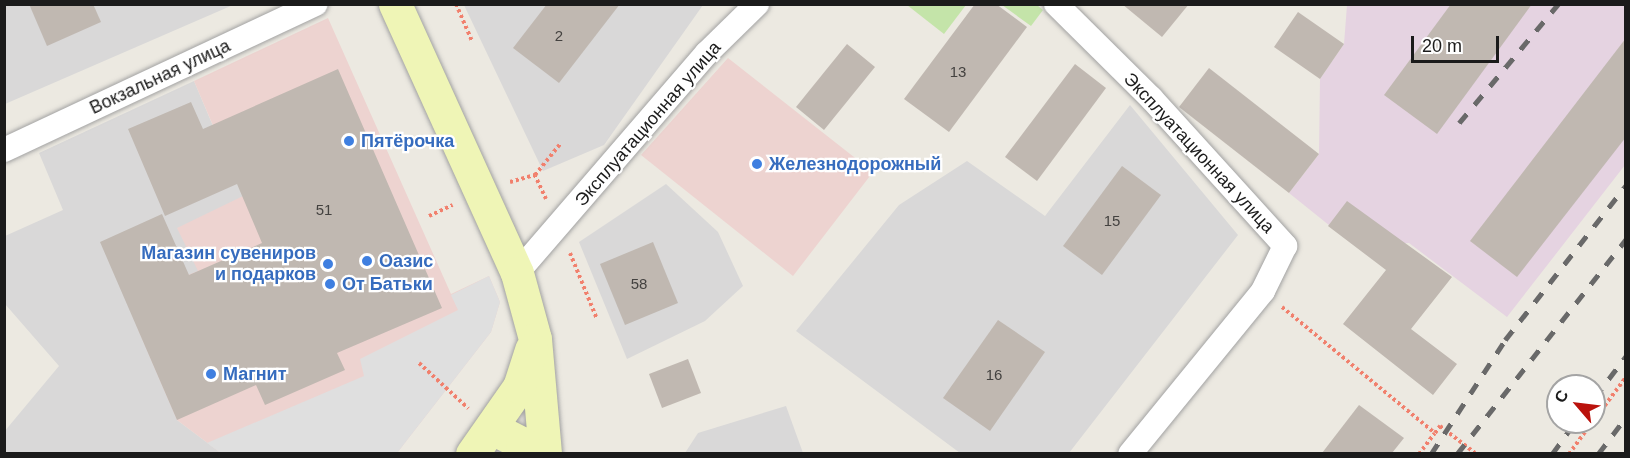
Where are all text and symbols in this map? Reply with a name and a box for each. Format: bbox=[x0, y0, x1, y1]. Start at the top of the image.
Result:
scale bar bbox=[1414, 24, 1502, 62]
house number: 2 bbox=[555, 27, 563, 45]
street label: Вокзальная улица bbox=[86, 35, 234, 119]
text: 20 m bbox=[1422, 36, 1462, 56]
street label: Эксплуатационная улица bbox=[571, 37, 725, 211]
house number: 13 bbox=[950, 63, 966, 81]
street label: Эксплуатационная улица bbox=[1119, 68, 1279, 238]
place label: Пятёрочка bbox=[361, 130, 454, 152]
marker: Пятёрочка bbox=[342, 134, 356, 148]
place label: Железнодорожный bbox=[769, 153, 941, 175]
marker: Железнодорожный bbox=[750, 157, 764, 171]
house number: 51 bbox=[316, 201, 332, 219]
house number: 15 bbox=[1104, 212, 1120, 230]
place label: Магазин сувениров и подарков bbox=[141, 243, 316, 286]
place label: Оазис bbox=[379, 250, 433, 272]
marker: Оазис bbox=[360, 254, 374, 268]
marker: Магазин сувениров и подарков bbox=[321, 257, 335, 271]
place label: От Батьки bbox=[342, 273, 433, 295]
house number: 58 bbox=[631, 275, 647, 293]
marker: От Батьки bbox=[323, 277, 337, 291]
place label: Магнит bbox=[223, 363, 286, 385]
house number: 16 bbox=[986, 366, 1002, 384]
marker: Магнит bbox=[204, 367, 218, 381]
north arrow bbox=[1546, 374, 1606, 434]
text: С bbox=[1551, 387, 1572, 405]

